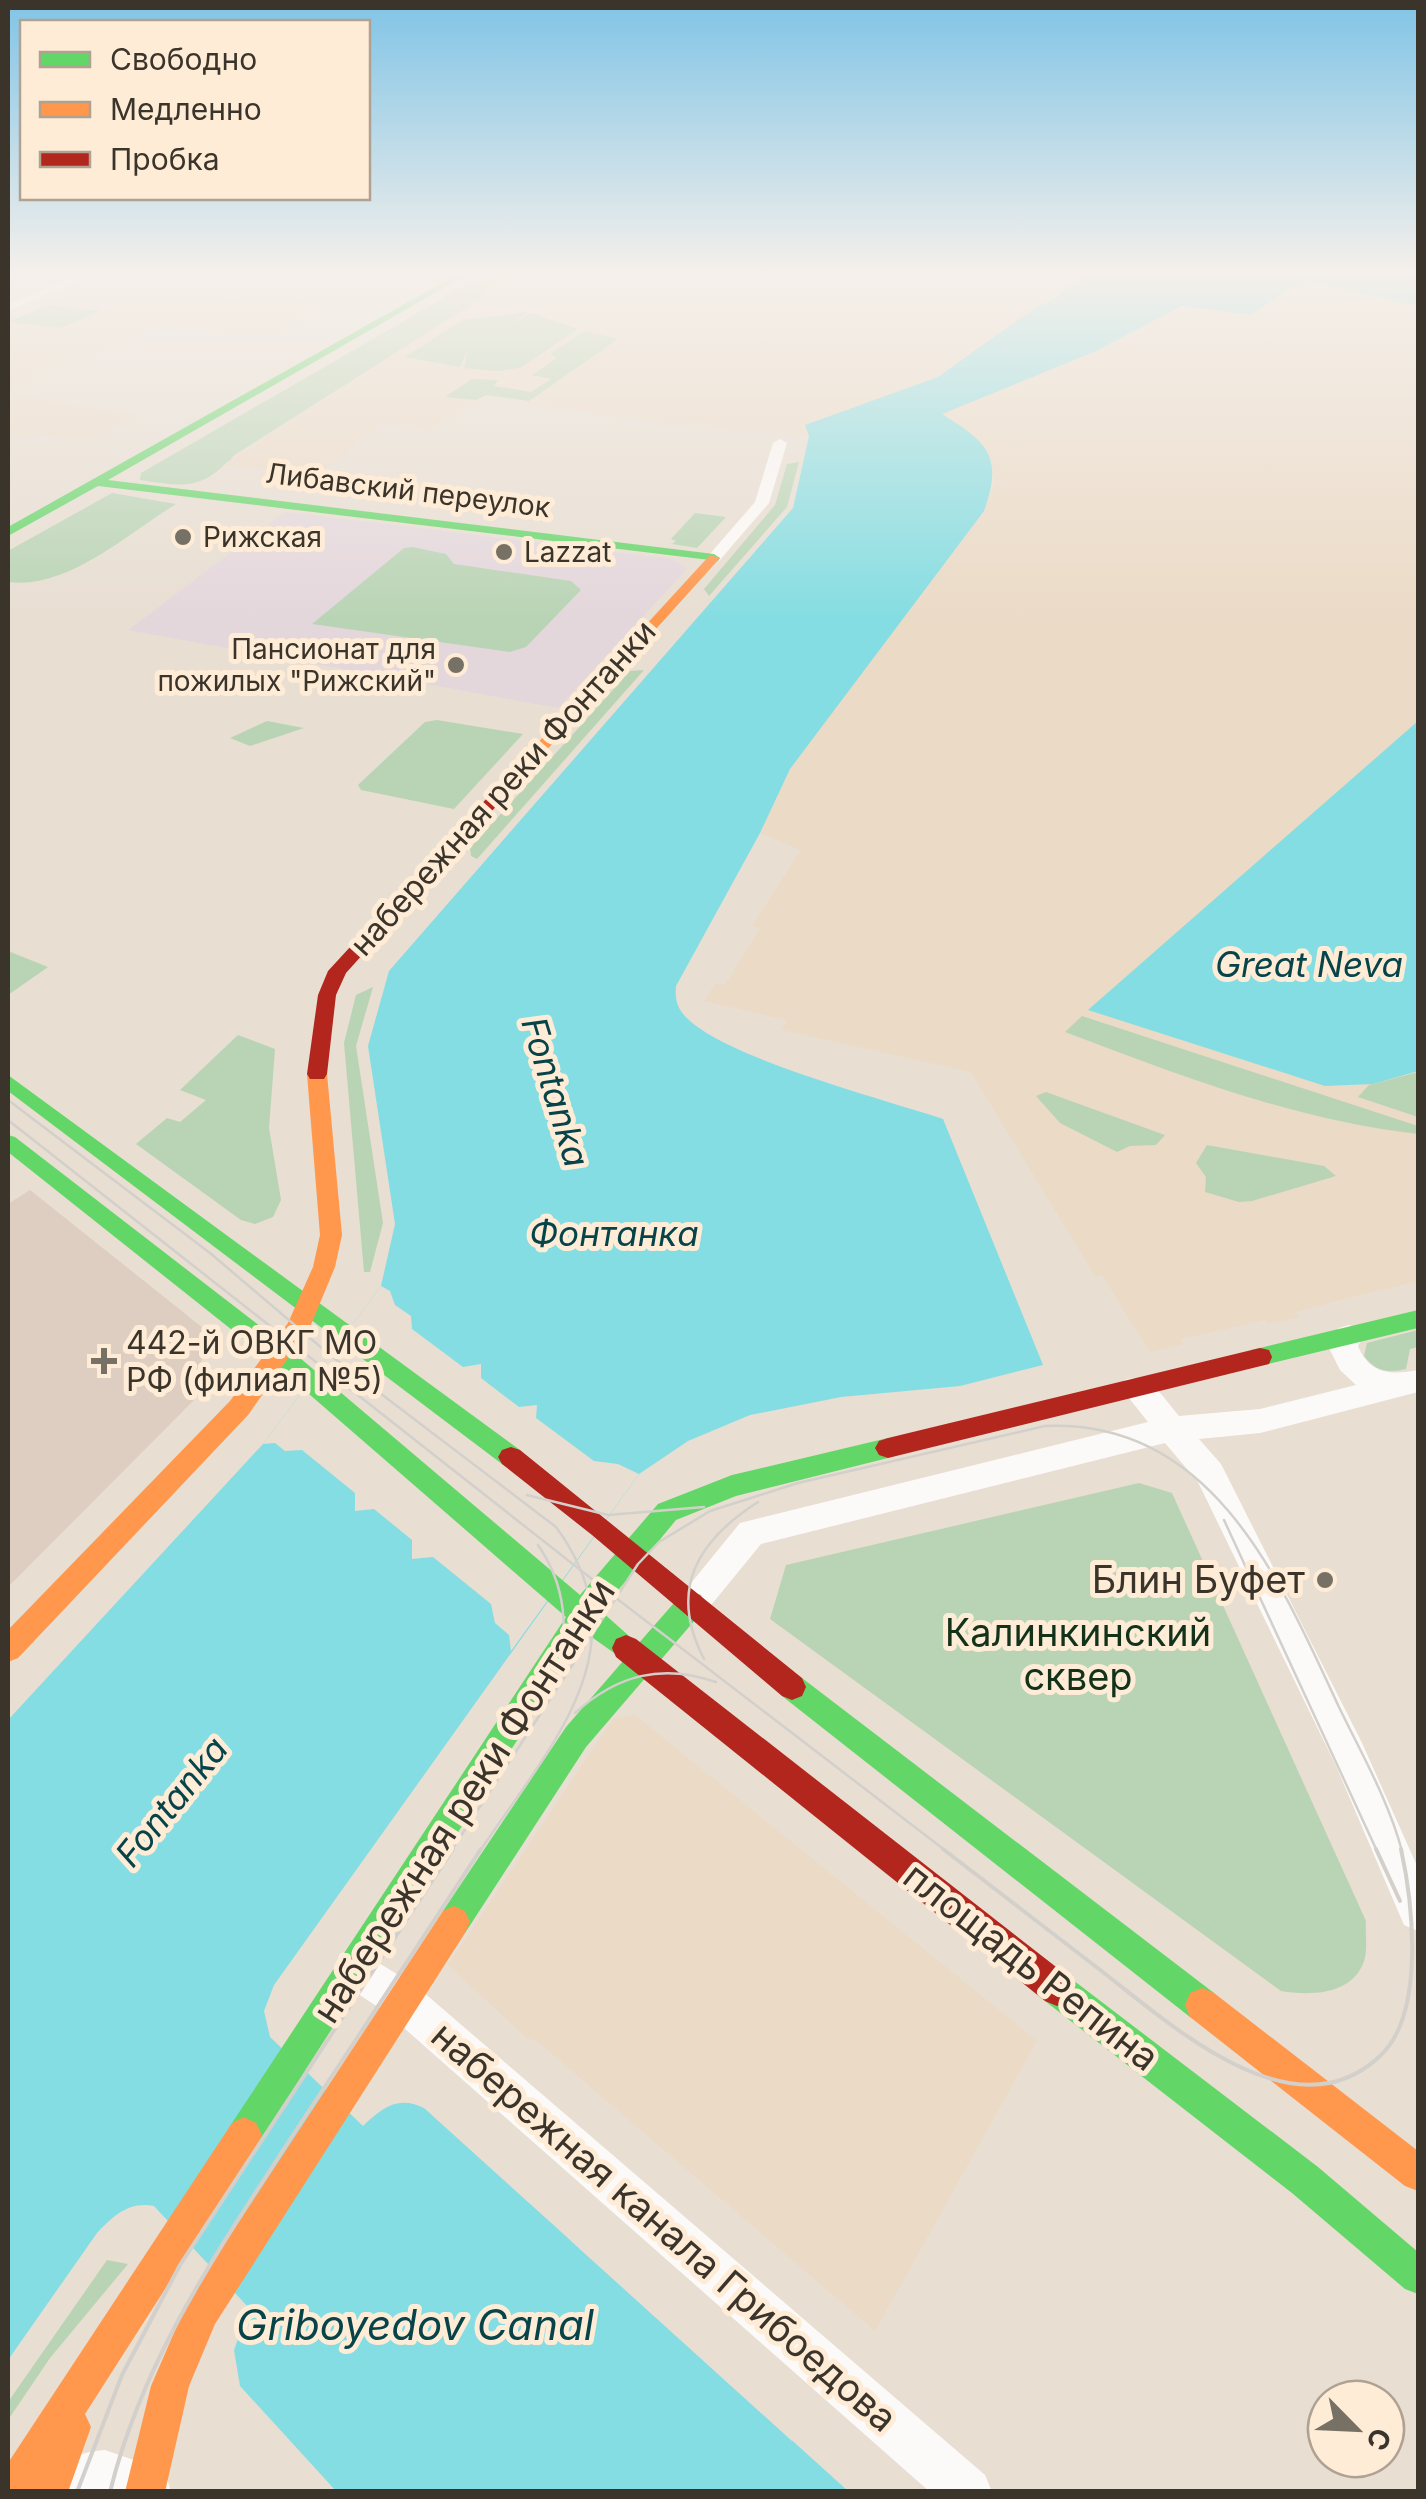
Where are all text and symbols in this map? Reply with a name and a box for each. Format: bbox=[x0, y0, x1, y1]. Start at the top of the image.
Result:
legend bbox=[20, 20, 370, 200]
text: Свободно bbox=[110, 41, 257, 77]
text: Медленно bbox=[110, 91, 262, 127]
text: Пробка bbox=[110, 141, 220, 177]
street label: Либавский переулок bbox=[264, 456, 552, 524]
place label: Рижская bbox=[203, 520, 322, 554]
marker: Рижская bbox=[172, 526, 194, 548]
place label: Lazzat bbox=[524, 535, 611, 569]
marker: Lazzat bbox=[493, 541, 515, 563]
street label: набережная реки Фонтанки bbox=[342, 612, 664, 963]
place label: Пансионат для пожилых "Рижский" bbox=[157, 632, 436, 698]
marker: Пансионат для пожилых "Рижский" bbox=[445, 654, 467, 676]
water label: Great Neva bbox=[1215, 943, 1403, 985]
water label: Fontanka bbox=[513, 1012, 599, 1172]
water label: Фонтанка bbox=[529, 1212, 699, 1254]
place label: 442-й ОВКГ МО РФ (филиал №5) bbox=[126, 1323, 383, 1399]
marker: 442-й ОВКГ МО РФ (филиал №5) bbox=[91, 1348, 117, 1374]
place label: Блин Буфет bbox=[1092, 1556, 1305, 1602]
marker: Блин Буфет bbox=[1314, 1569, 1336, 1591]
street label: набережная реки Фонтанки bbox=[302, 1570, 624, 2031]
park label: Калинкинский сквер bbox=[945, 1609, 1211, 1699]
water label: Fontanka bbox=[106, 1728, 236, 1875]
street label: площадь Репина bbox=[895, 1852, 1168, 2080]
street label: набережная канала Грибоедова bbox=[423, 2012, 907, 2441]
water label: Griboyedov Canal bbox=[236, 2299, 595, 2350]
north arrow bbox=[1306, 2379, 1406, 2479]
text: С bbox=[1359, 2423, 1399, 2456]

